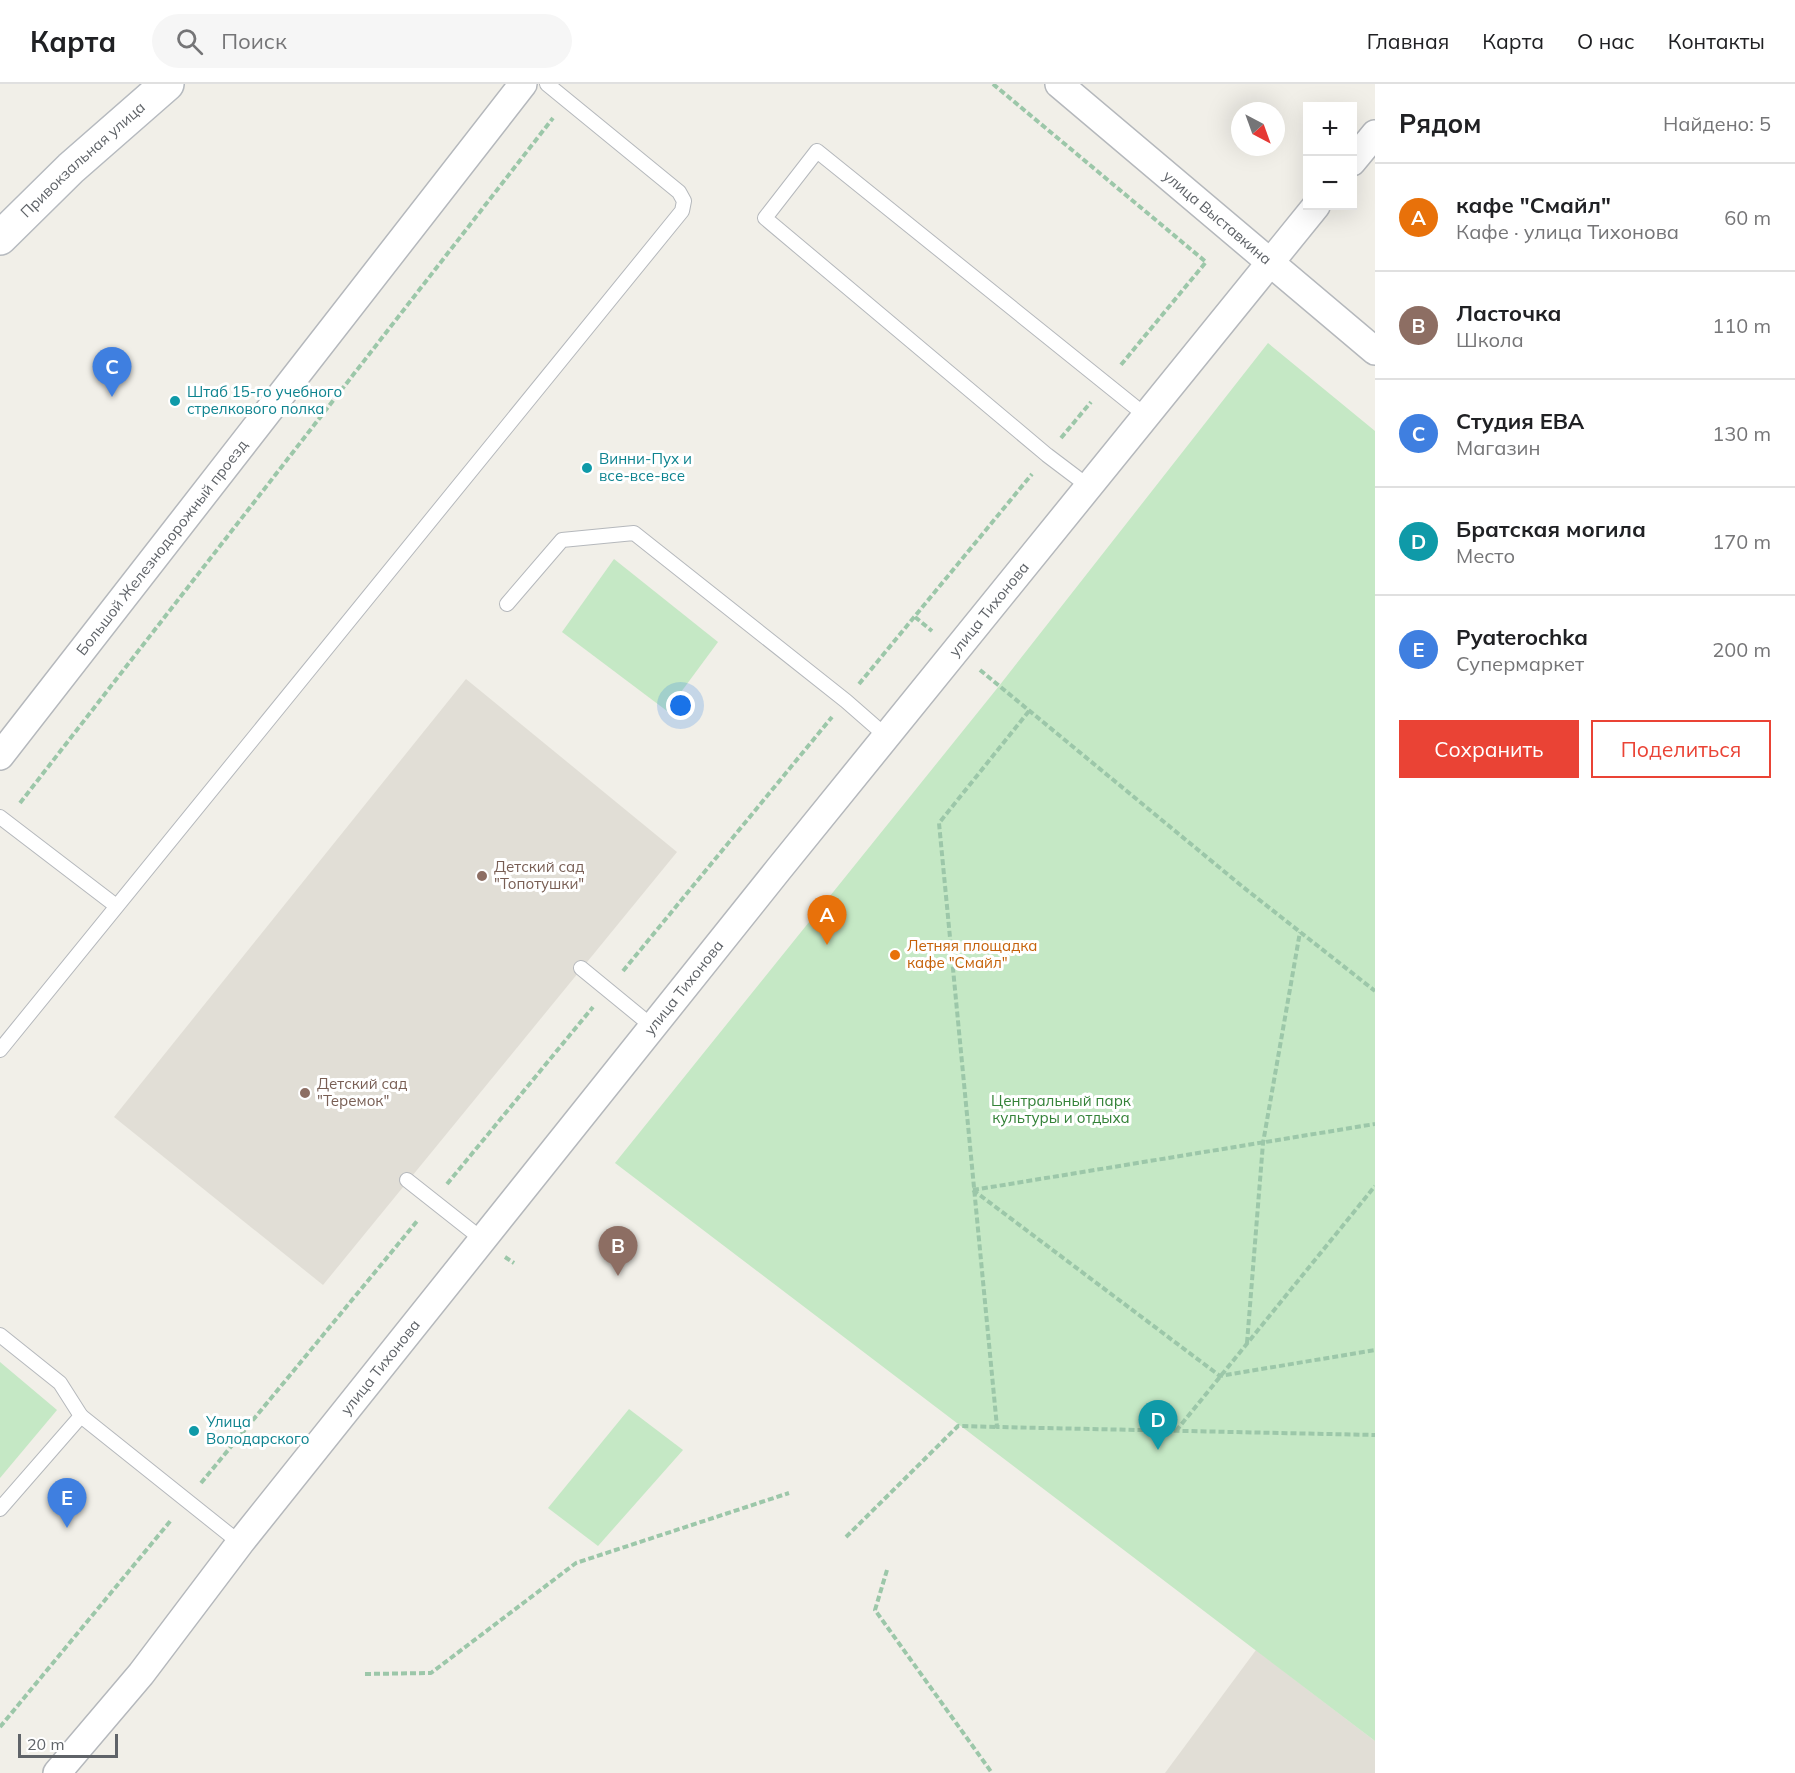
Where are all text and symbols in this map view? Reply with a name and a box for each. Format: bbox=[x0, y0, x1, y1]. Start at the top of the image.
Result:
search box bbox=[152, 14, 572, 68]
text: Карта bbox=[30, 24, 116, 59]
icon: search bbox=[173, 25, 206, 58]
text: Поиск bbox=[221, 27, 287, 55]
text: Главная bbox=[1367, 28, 1449, 54]
text: Карта bbox=[1482, 28, 1544, 54]
text: О нас bbox=[1577, 28, 1635, 54]
text: Контакты bbox=[1668, 28, 1765, 54]
street label: Привокзальная улица bbox=[16, 98, 149, 221]
north arrow bbox=[1231, 102, 1285, 156]
map controls bbox=[1303, 102, 1357, 210]
button: + bbox=[1303, 102, 1357, 156]
text: Рядом bbox=[1399, 107, 1482, 140]
text: Найдено: 5 bbox=[1663, 111, 1771, 136]
button: − bbox=[1303, 156, 1357, 210]
street label: улица Выставкина bbox=[1159, 166, 1276, 268]
text: кафе "Смайл" bbox=[1456, 191, 1611, 219]
text: A bbox=[1411, 205, 1426, 230]
text: 60 m bbox=[1724, 205, 1771, 230]
text: Кафе · улица Тихонова bbox=[1456, 219, 1679, 244]
text: Ласточка bbox=[1456, 299, 1562, 327]
text: B bbox=[1412, 313, 1425, 338]
text: 110 m bbox=[1712, 313, 1771, 338]
text: Школа bbox=[1456, 327, 1524, 352]
pin: C bbox=[92, 348, 132, 397]
place label: Штаб 15-го учебного стрелкового полка bbox=[187, 382, 342, 418]
marker: Штаб 15-го учебного стрелкового полка bbox=[168, 394, 182, 408]
text: Студия ЕВА bbox=[1456, 407, 1584, 435]
text: C bbox=[1412, 421, 1425, 446]
text: 130 m bbox=[1712, 421, 1771, 446]
text: Магазин bbox=[1456, 435, 1540, 460]
street label: Большой Железнодорожный проезд bbox=[72, 436, 252, 659]
place label: Винни-Пух и все-все-все bbox=[599, 449, 692, 485]
marker: Винни-Пух и все-все-все bbox=[580, 461, 594, 475]
text: Братская могила bbox=[1456, 515, 1646, 543]
text: D bbox=[1411, 529, 1426, 554]
text: 170 m bbox=[1712, 529, 1771, 554]
text: Место bbox=[1456, 543, 1515, 568]
street label: улица Тихонова bbox=[945, 558, 1033, 660]
text: Pyaterochka bbox=[1456, 623, 1588, 651]
text: E bbox=[1413, 637, 1424, 662]
text: 200 m bbox=[1712, 637, 1771, 662]
text: Супермаркет bbox=[1456, 651, 1584, 676]
your location bbox=[666, 691, 695, 720]
button: Сохранить bbox=[1399, 720, 1579, 778]
button: Поделиться bbox=[1591, 720, 1771, 778]
place label: Детский сад "Топотушки" bbox=[494, 857, 584, 893]
marker: Детский сад "Топотушки" bbox=[475, 869, 489, 883]
pin: A bbox=[808, 896, 846, 945]
street label: улица Тихонова bbox=[640, 936, 727, 1039]
place label: Летняя площадка кафе "Смайл" bbox=[907, 936, 1038, 972]
marker: Летняя площадка кафе "Смайл" bbox=[888, 948, 902, 962]
place label: Детский сад "Теремок" bbox=[317, 1074, 407, 1110]
marker: Детский сад "Теремок" bbox=[298, 1086, 312, 1100]
park label: Центральный парк культуры и отдыха bbox=[991, 1091, 1132, 1127]
pin: B bbox=[598, 1226, 638, 1276]
street label: улица Тихонова bbox=[336, 1316, 424, 1418]
pin: D bbox=[1138, 1400, 1178, 1450]
place label: Улица Володарского bbox=[205, 1412, 309, 1448]
marker: Улица Володарского bbox=[187, 1424, 201, 1438]
pin: E bbox=[48, 1478, 86, 1528]
scale bar bbox=[18, 1731, 118, 1758]
text: 20 m bbox=[27, 1734, 64, 1754]

